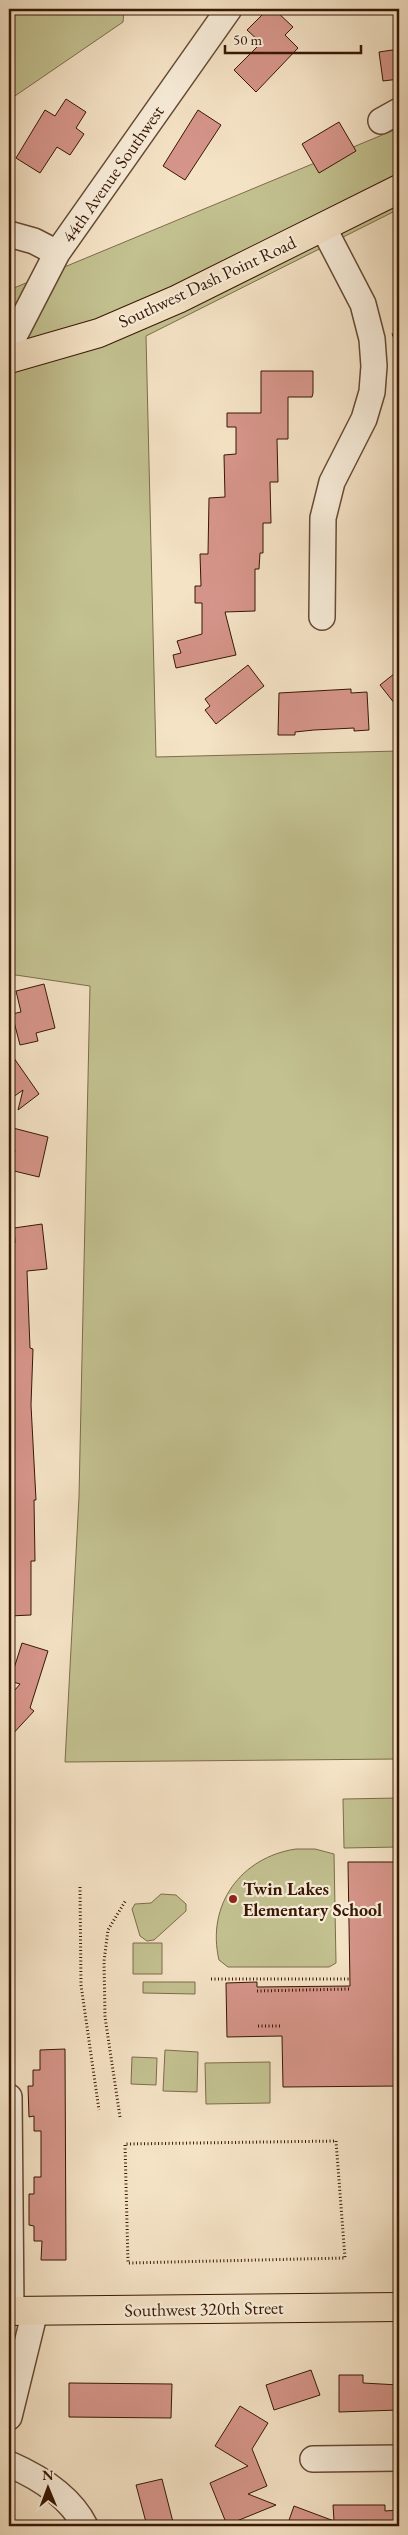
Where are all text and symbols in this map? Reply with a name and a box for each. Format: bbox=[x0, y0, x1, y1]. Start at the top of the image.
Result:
scale bar bbox=[225, 22, 362, 54]
text: 50 m bbox=[233, 30, 262, 49]
street label: 44th Avenue Southwest bbox=[57, 100, 169, 247]
street label: Southwest Dash Point Road bbox=[114, 230, 300, 333]
place label: Twin Lakes Elementary School bbox=[243, 1877, 382, 1921]
marker: Twin Lakes Elementary School bbox=[227, 1893, 239, 1905]
street label: Southwest 320th Street bbox=[124, 2296, 284, 2321]
north arrow bbox=[22, 2462, 72, 2512]
text: N bbox=[42, 2466, 54, 2484]

